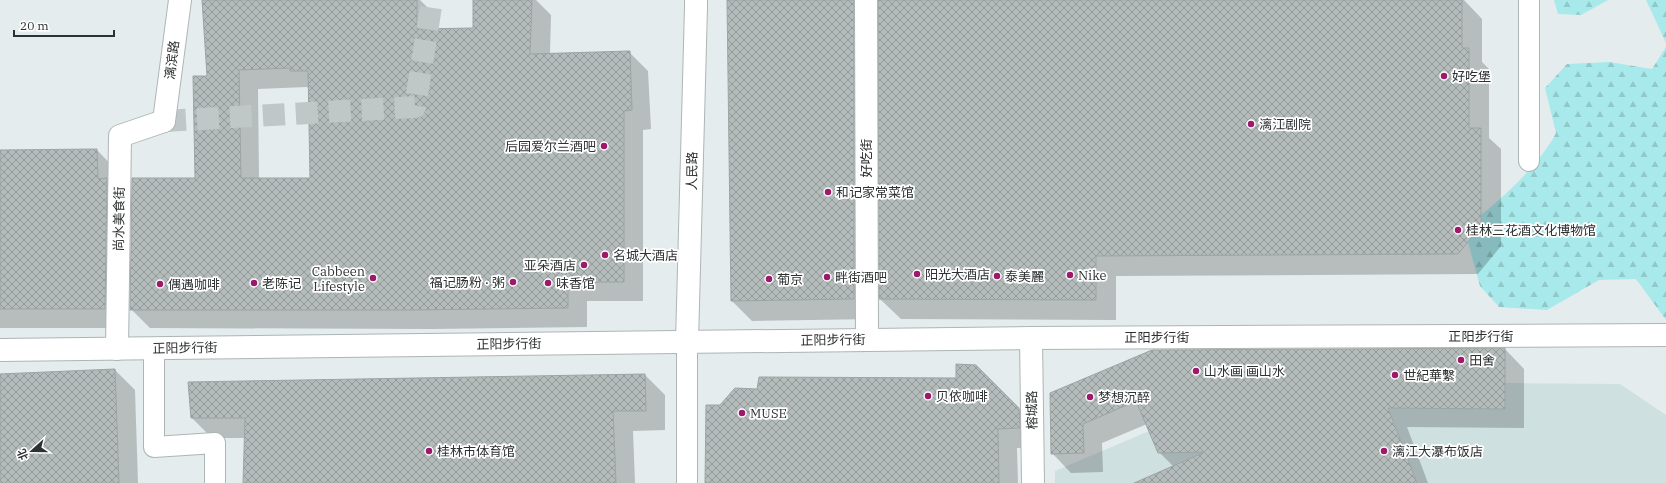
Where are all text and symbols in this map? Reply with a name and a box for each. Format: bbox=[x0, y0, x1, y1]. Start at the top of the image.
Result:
scale bar bbox=[14, 12, 114, 38]
text: 20 m bbox=[20, 18, 49, 33]
street label: 漓滨路 bbox=[161, 40, 183, 80]
place label: 好吃堡 bbox=[1452, 68, 1491, 85]
marker: 好吃堡 bbox=[1439, 71, 1449, 81]
place label: 漓江剧院 bbox=[1259, 116, 1311, 133]
marker: 漓江剧院 bbox=[1246, 119, 1256, 129]
place label: 后园爱尔兰酒吧 bbox=[505, 138, 596, 155]
street label: 好吃街 bbox=[858, 138, 875, 178]
marker: 后园爱尔兰酒吧 bbox=[599, 141, 609, 151]
street label: 人民路 bbox=[683, 151, 701, 191]
place label: 和记家常菜馆 bbox=[836, 184, 914, 201]
street label: 尚水美食街 bbox=[110, 186, 128, 252]
marker: 和记家常菜馆 bbox=[823, 187, 833, 197]
place label: 桂林三花酒文化博物馆 bbox=[1466, 222, 1596, 239]
marker: 桂林三花酒文化博物馆 bbox=[1453, 225, 1463, 235]
place label: 名城大酒店 bbox=[613, 247, 678, 264]
marker: 名城大酒店 bbox=[600, 250, 610, 260]
place label: 亚朵酒店 bbox=[524, 257, 576, 274]
marker: 亚朵酒店 bbox=[579, 260, 589, 270]
place label: Cabbeen Lifestyle bbox=[312, 263, 365, 295]
place label: 阳光大酒店 bbox=[925, 266, 990, 283]
place label: Nike bbox=[1078, 267, 1107, 284]
place label: 泰美麗 bbox=[1005, 268, 1044, 285]
place label: 畔街酒吧 bbox=[835, 269, 887, 286]
marker: 阳光大酒店 bbox=[912, 269, 922, 279]
marker: Nike bbox=[1065, 270, 1075, 280]
place label: 葡京 bbox=[777, 271, 803, 288]
marker: 泰美麗 bbox=[992, 271, 1002, 281]
marker: 畔街酒吧 bbox=[822, 272, 832, 282]
marker: Cabbeen Lifestyle bbox=[368, 273, 378, 283]
place label: 福记肠粉 · 粥 bbox=[430, 274, 505, 291]
marker: 葡京 bbox=[764, 274, 774, 284]
place label: 老陈记 bbox=[262, 275, 301, 292]
place label: 味香馆 bbox=[556, 275, 595, 292]
place label: 偶遇咖啡 bbox=[168, 276, 220, 293]
marker: 福记肠粉 · 粥 bbox=[508, 277, 518, 287]
marker: 老陈记 bbox=[249, 278, 259, 288]
marker: 味香馆 bbox=[543, 278, 553, 288]
marker: 偶遇咖啡 bbox=[155, 279, 165, 289]
street label: 正阳步行街 bbox=[1448, 328, 1514, 345]
street label: 正阳步行街 bbox=[1124, 329, 1190, 346]
street label: 正阳步行街 bbox=[800, 331, 866, 349]
street label: 正阳步行街 bbox=[476, 335, 542, 353]
street label: 正阳步行街 bbox=[152, 339, 218, 357]
place label: 田舍 bbox=[1469, 352, 1495, 369]
marker: 田舍 bbox=[1456, 355, 1466, 365]
place label: 山水画 画山水 bbox=[1204, 363, 1285, 380]
marker: 山水画 画山水 bbox=[1191, 366, 1201, 376]
place label: 世紀華繫 bbox=[1403, 367, 1455, 384]
marker: 世紀華繫 bbox=[1390, 370, 1400, 380]
place label: 贝依咖啡 bbox=[936, 388, 988, 405]
place label: 梦想沉醉 bbox=[1098, 389, 1150, 406]
street label: 榕城路 bbox=[1023, 390, 1041, 430]
marker: 贝依咖啡 bbox=[923, 391, 933, 401]
marker: 梦想沉醉 bbox=[1085, 392, 1095, 402]
place label: MUSE bbox=[750, 405, 787, 422]
marker: MUSE bbox=[737, 408, 747, 418]
north arrow bbox=[12, 431, 52, 471]
place label: 桂林市体育馆 bbox=[437, 443, 515, 460]
place label: 漓江大瀑布饭店 bbox=[1392, 443, 1483, 460]
marker: 桂林市体育馆 bbox=[424, 446, 434, 456]
marker: 漓江大瀑布饭店 bbox=[1379, 446, 1389, 456]
text: 北 bbox=[14, 447, 31, 462]

